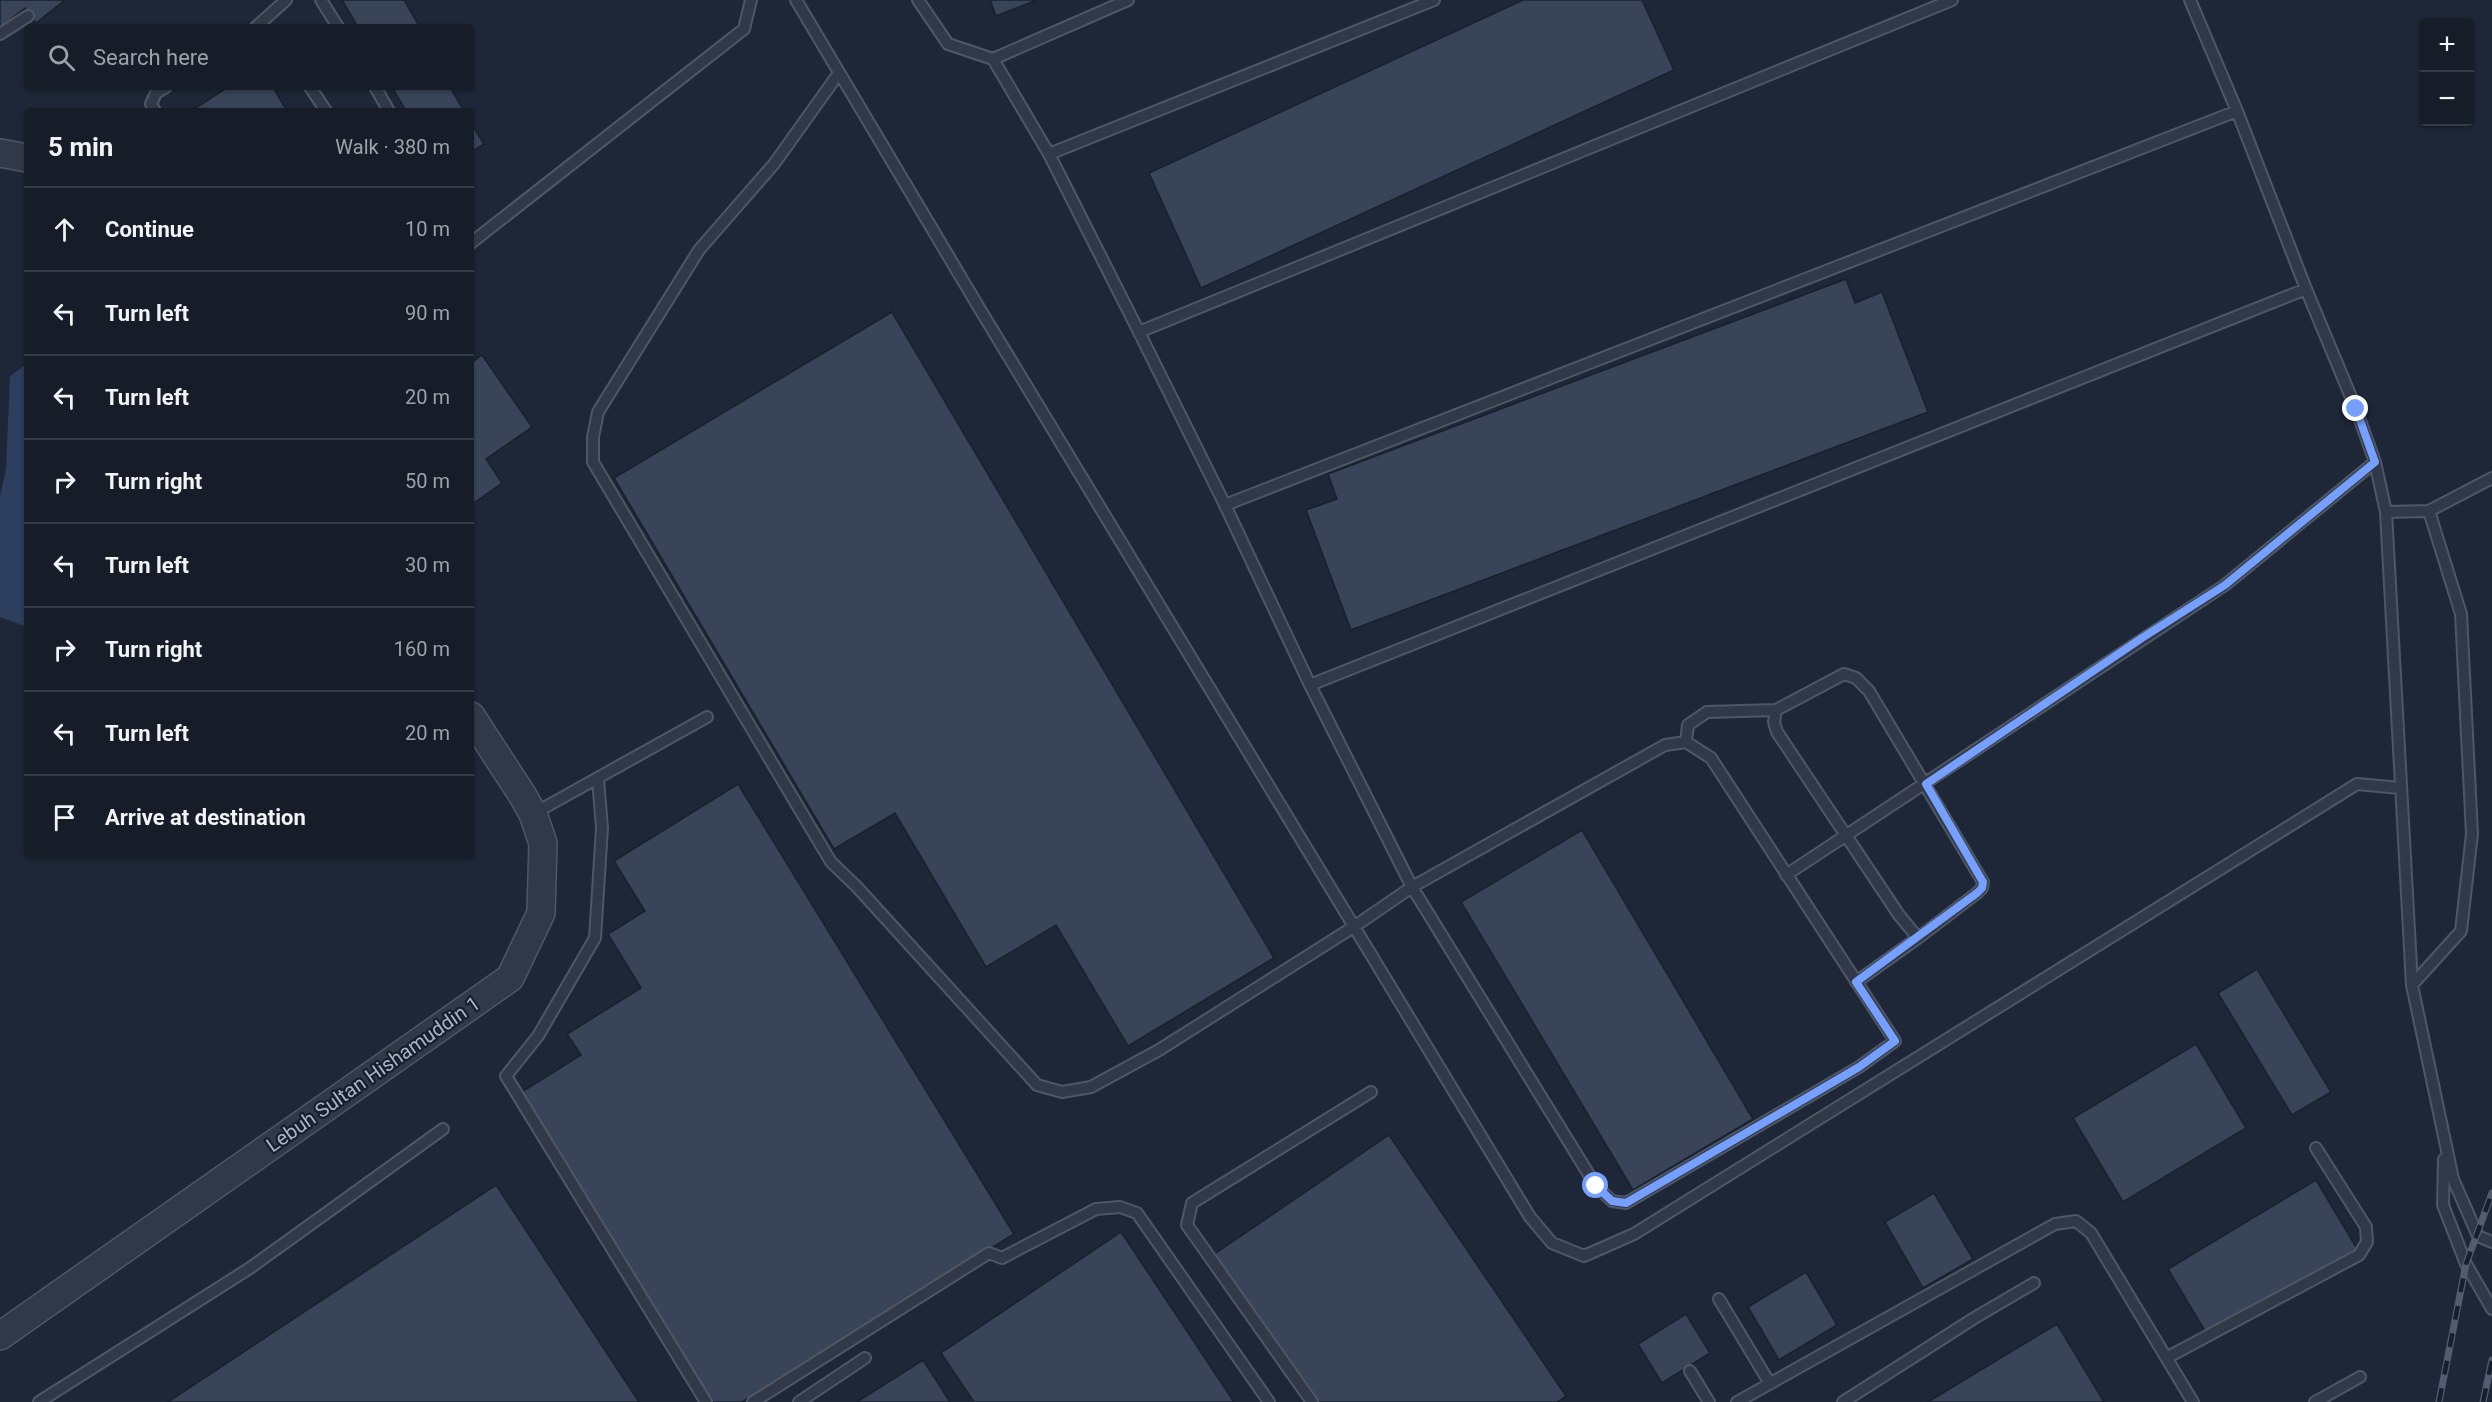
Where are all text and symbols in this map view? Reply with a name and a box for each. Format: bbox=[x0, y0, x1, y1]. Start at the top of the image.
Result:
map controls bbox=[2420, 18, 2474, 126]
button: + bbox=[2420, 18, 2474, 72]
search box bbox=[24, 24, 474, 90]
icon: search bbox=[45, 41, 78, 74]
text: Search here bbox=[93, 45, 209, 70]
button: − bbox=[2420, 72, 2474, 126]
text: 5 min bbox=[48, 132, 113, 162]
text: Walk · 380 m bbox=[335, 135, 450, 159]
icon: ahead bbox=[48, 213, 81, 246]
text: Continue bbox=[105, 217, 194, 242]
text: 10 m bbox=[405, 217, 450, 241]
icon: left bbox=[48, 297, 81, 330]
text: Turn left bbox=[105, 301, 189, 326]
text: 90 m bbox=[405, 301, 450, 325]
icon: left bbox=[48, 381, 81, 414]
text: Turn left bbox=[105, 385, 189, 410]
text: 20 m bbox=[405, 385, 450, 409]
route end bbox=[2342, 395, 2368, 421]
icon: right bbox=[48, 465, 81, 498]
text: Turn right bbox=[105, 469, 202, 494]
text: 50 m bbox=[405, 469, 450, 493]
icon: left bbox=[48, 549, 81, 582]
text: Turn left bbox=[105, 553, 189, 578]
text: 30 m bbox=[405, 553, 450, 577]
icon: right bbox=[48, 633, 81, 666]
text: Turn right bbox=[105, 637, 202, 662]
text: 160 m bbox=[394, 637, 450, 661]
icon: left bbox=[48, 717, 81, 750]
text: Turn left bbox=[105, 721, 189, 746]
text: 20 m bbox=[405, 721, 450, 745]
icon: arrive bbox=[48, 801, 81, 834]
text: Arrive at destination bbox=[105, 805, 306, 830]
street label: Lebuh Sultan Hishamuddin 1 bbox=[262, 991, 484, 1157]
route start bbox=[1582, 1172, 1608, 1198]

